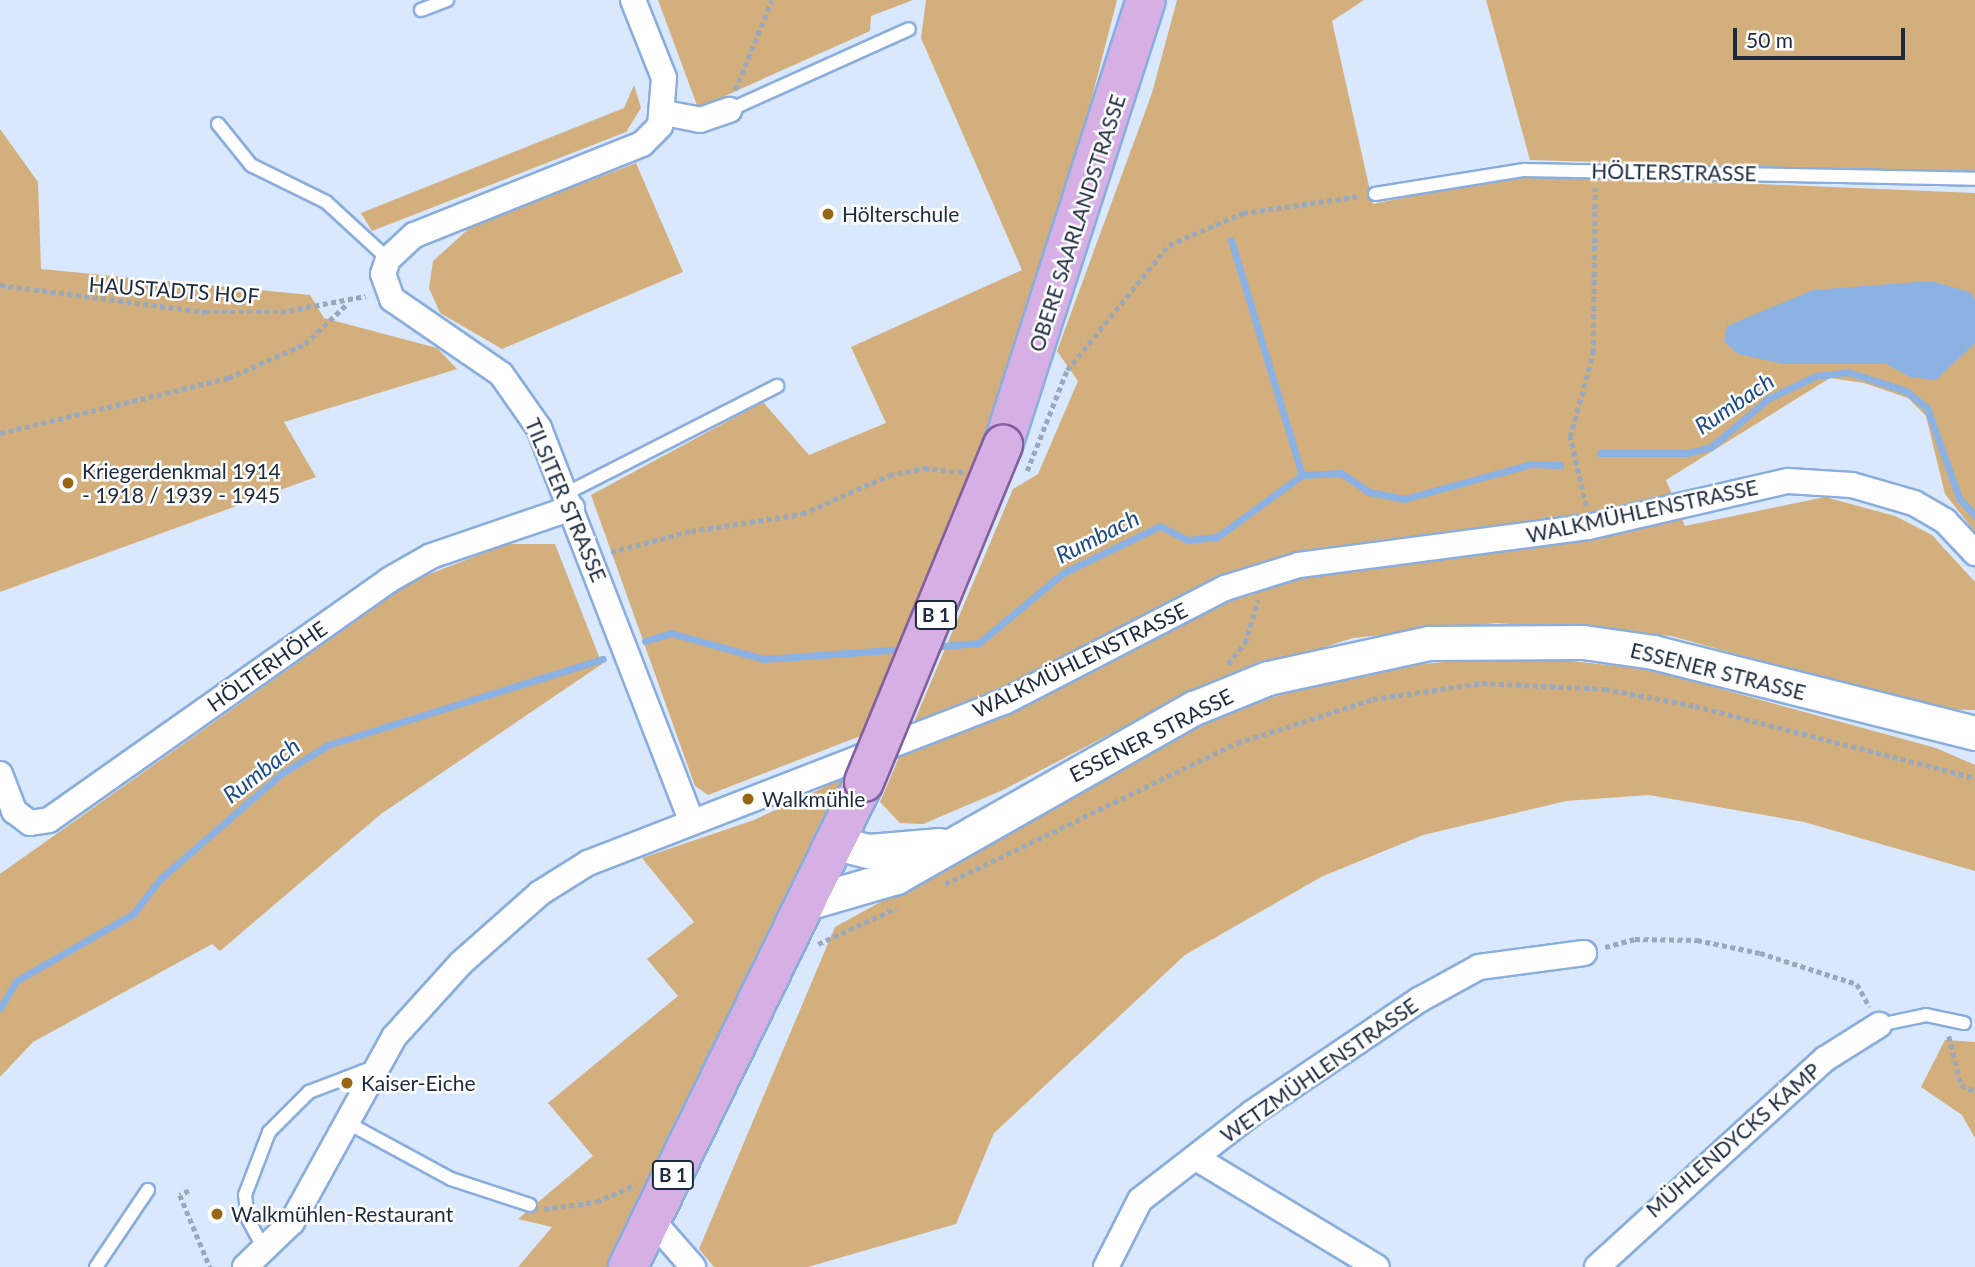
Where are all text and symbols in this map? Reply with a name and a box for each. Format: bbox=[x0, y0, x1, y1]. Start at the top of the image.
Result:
scale bar bbox=[1737, 14, 1909, 58]
text: 50 m bbox=[1746, 27, 1793, 52]
street label: OBERE SAARLANDSTRASSE bbox=[1023, 91, 1131, 355]
street label: HÖLTERSTRASSE bbox=[1591, 158, 1757, 186]
place label: Hölterschule bbox=[842, 201, 959, 227]
marker: Hölterschule bbox=[820, 206, 836, 222]
street label: HAUSTADTS HOF bbox=[88, 271, 260, 309]
water label: Rumbach bbox=[1689, 366, 1779, 440]
street label: TILSITER STRASSE bbox=[520, 414, 612, 586]
place label: Kriegerdenkmal 1914 - 1918 / 1939 - 1945 bbox=[82, 458, 281, 508]
street label: WALKMÜHLENSTRASSE bbox=[1524, 474, 1760, 548]
marker: Kriegerdenkmal 1914 - 1918 / 1939 - 1945 bbox=[60, 475, 76, 491]
water label: Rumbach bbox=[1051, 503, 1143, 569]
street label: WALKMÜHLENSTRASSE bbox=[969, 597, 1191, 723]
road number: B 1 bbox=[913, 600, 959, 630]
street label: HÖLTERHÖHE bbox=[202, 615, 332, 717]
street label: ESSENER STRASSE bbox=[1628, 637, 1808, 705]
street label: ESSENER STRASSE bbox=[1065, 683, 1237, 787]
water label: Rumbach bbox=[217, 731, 305, 809]
place label: Walkmühle bbox=[762, 786, 865, 812]
marker: Walkmühle bbox=[740, 791, 756, 807]
street label: WETZMÜHLENSTRASSE bbox=[1216, 992, 1422, 1148]
street label: MÜHLENDYCKS KAMP bbox=[1641, 1058, 1825, 1222]
place label: Kaiser-Eiche bbox=[361, 1070, 475, 1096]
marker: Kaiser-Eiche bbox=[339, 1075, 355, 1091]
road number: B 1 bbox=[650, 1160, 696, 1190]
place label: Walkmühlen-Restaurant bbox=[231, 1201, 453, 1227]
marker: Walkmühlen-Restaurant bbox=[209, 1206, 225, 1222]

